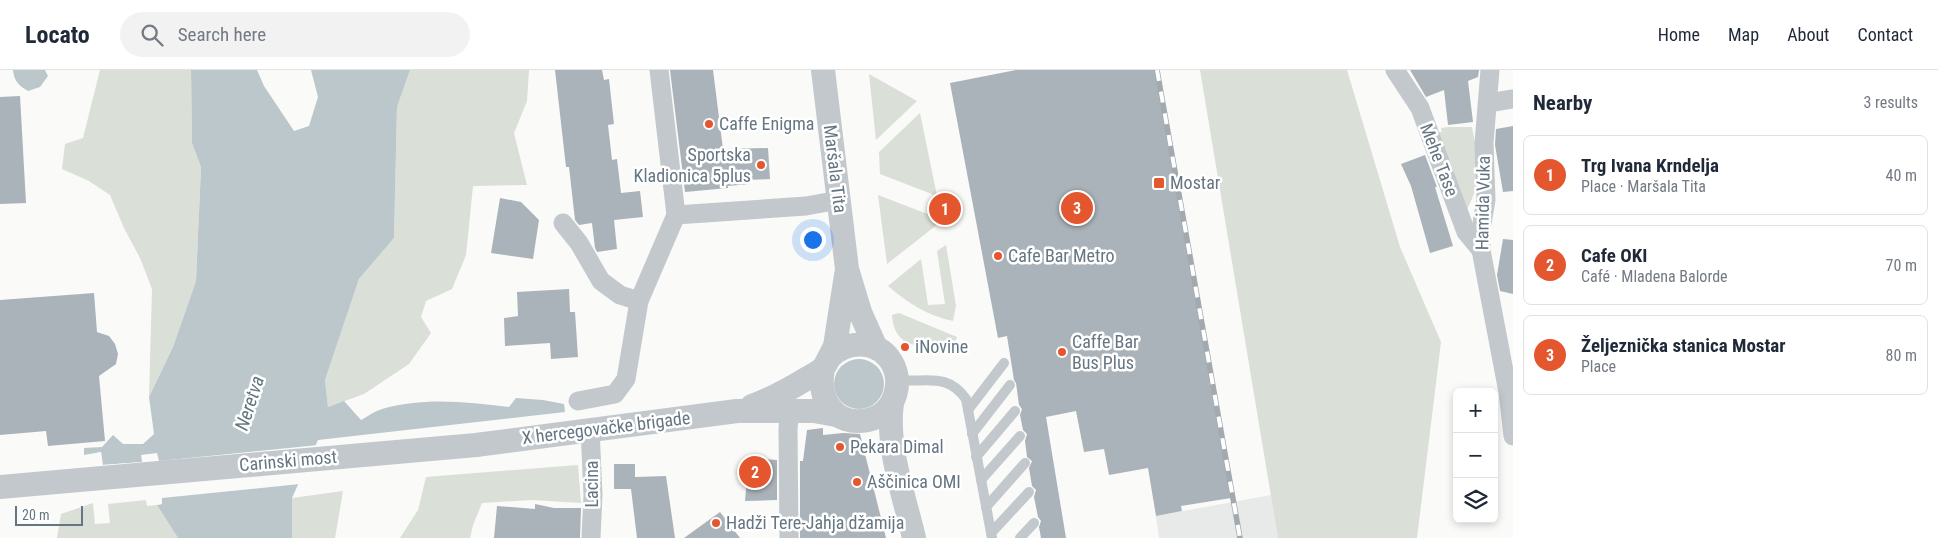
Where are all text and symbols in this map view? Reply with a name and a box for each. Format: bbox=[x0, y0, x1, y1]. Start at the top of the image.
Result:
search box bbox=[120, 12, 470, 57]
text: Locato bbox=[25, 21, 90, 49]
icon: search bbox=[138, 21, 166, 49]
text: Search here bbox=[178, 23, 266, 46]
text: Home bbox=[1658, 24, 1700, 45]
text: Map bbox=[1728, 24, 1759, 45]
text: About bbox=[1787, 24, 1829, 45]
text: Contact bbox=[1857, 24, 1913, 45]
text: Nearby bbox=[1533, 91, 1592, 115]
text: 3 results bbox=[1863, 93, 1918, 112]
place label: Caffe Enigma bbox=[719, 113, 814, 134]
marker: Caffe Enigma bbox=[703, 118, 715, 130]
street label: Mehe Tase bbox=[1416, 120, 1463, 199]
street label: Maršala Tita bbox=[820, 124, 851, 214]
place label: Sportska Kladionica 5plus bbox=[634, 144, 751, 186]
text: Trg Ivana Krndelja bbox=[1581, 154, 1719, 177]
street label: Hamida Vuka bbox=[1471, 156, 1494, 250]
marker: Sportska Kladionica 5plus bbox=[755, 159, 767, 171]
text: 1 bbox=[1546, 166, 1554, 185]
text: 40 m bbox=[1885, 166, 1917, 185]
place label: Mostar bbox=[1170, 172, 1221, 193]
marker: Mostar bbox=[1152, 176, 1166, 190]
text: Place · Maršala Tita bbox=[1581, 177, 1706, 196]
pin: 3 bbox=[1061, 189, 1093, 227]
pin: 1 bbox=[929, 190, 961, 228]
your location bbox=[800, 227, 826, 253]
text: Cafe OKI bbox=[1581, 244, 1647, 267]
place label: Cafe Bar Metro bbox=[1008, 245, 1115, 266]
marker: Cafe Bar Metro bbox=[992, 250, 1004, 262]
text: 2 bbox=[1546, 256, 1554, 275]
text: 70 m bbox=[1885, 256, 1917, 275]
text: Café · Mladena Balorde bbox=[1581, 267, 1728, 286]
place label: Caffe Bar Bus Plus bbox=[1072, 331, 1139, 373]
text: Željeznička stanica Mostar bbox=[1581, 334, 1786, 357]
place label: iNovine bbox=[915, 336, 968, 357]
marker: iNovine bbox=[899, 341, 911, 353]
marker: Caffe Bar Bus Plus bbox=[1056, 346, 1068, 358]
text: 3 bbox=[1546, 346, 1554, 365]
text: 80 m bbox=[1885, 346, 1917, 365]
text: Place bbox=[1581, 357, 1616, 376]
water label: Neretva bbox=[230, 373, 269, 433]
map controls bbox=[1453, 388, 1498, 523]
button: + bbox=[1453, 388, 1498, 433]
street label: X hercegovačke brigade bbox=[521, 407, 691, 448]
button: − bbox=[1453, 433, 1498, 478]
place label: Pekara Dimal bbox=[850, 436, 944, 457]
marker: Pekara Dimal bbox=[834, 441, 846, 453]
street label: Carinski most bbox=[238, 446, 338, 475]
pin: 2 bbox=[739, 453, 771, 491]
street label: Lacina bbox=[581, 461, 602, 507]
place label: Aščinica OMI bbox=[867, 471, 961, 492]
marker: Aščinica OMI bbox=[851, 476, 863, 488]
button: layers bbox=[1453, 478, 1498, 523]
scale bar bbox=[15, 503, 82, 526]
text: 20 m bbox=[22, 507, 50, 523]
place label: Hadži Tere-Jahja džamija bbox=[726, 512, 904, 533]
marker: Hadži Tere-Jahja džamija bbox=[710, 517, 722, 529]

